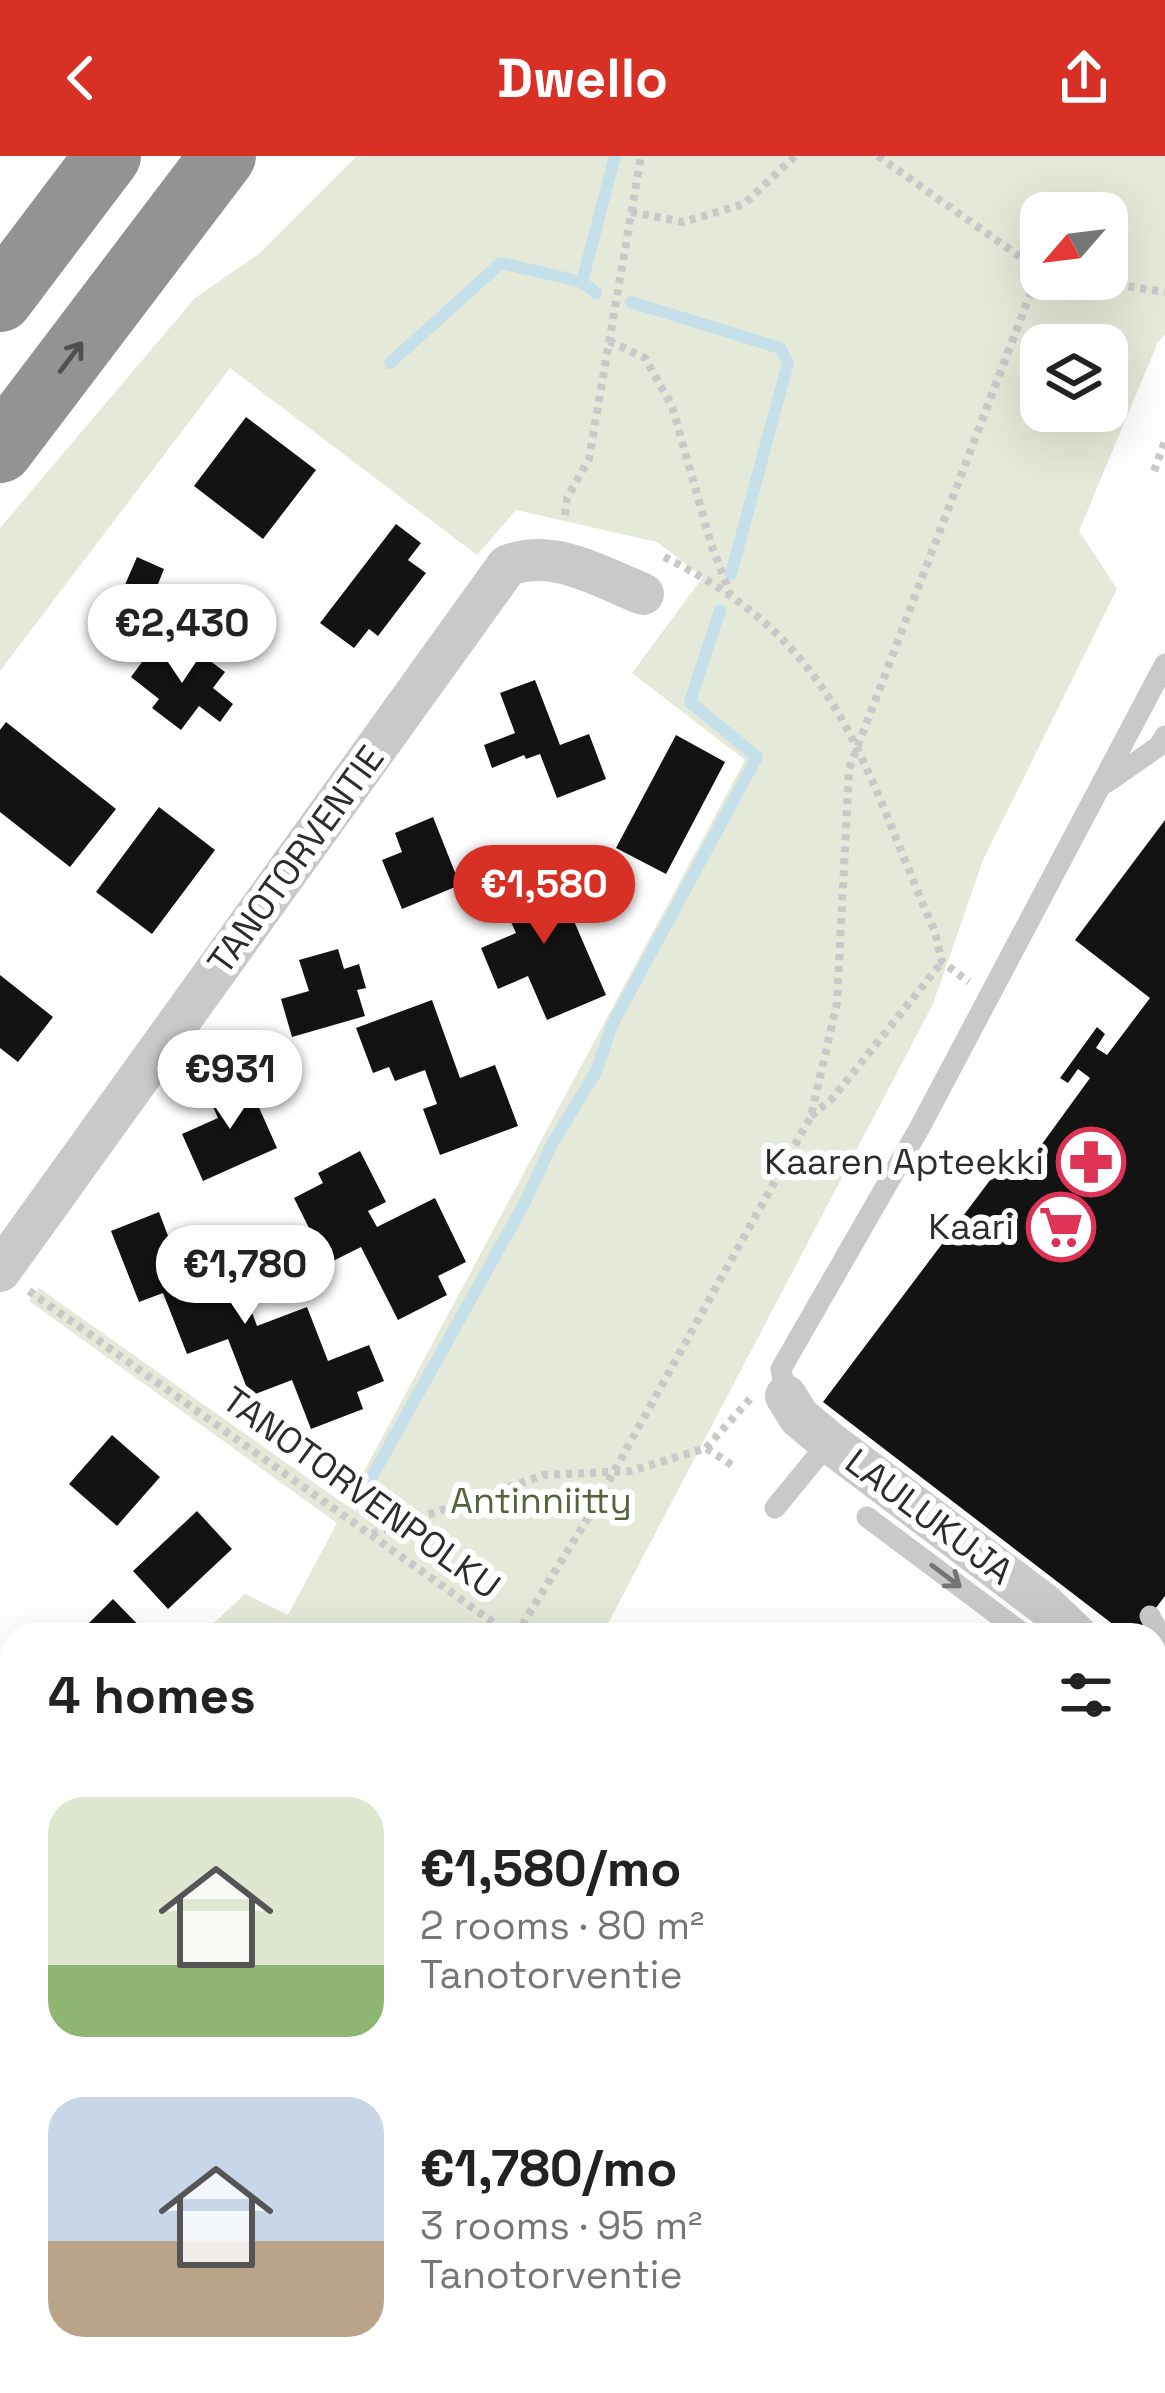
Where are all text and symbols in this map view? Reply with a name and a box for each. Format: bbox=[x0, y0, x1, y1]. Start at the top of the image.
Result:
text: Dwello bbox=[497, 44, 668, 113]
icon: back bbox=[48, 45, 114, 111]
icon: share bbox=[1051, 45, 1117, 111]
north arrow bbox=[1020, 192, 1128, 300]
map controls bbox=[1020, 192, 1128, 432]
button: layers bbox=[1020, 324, 1128, 432]
one-way arrow bbox=[57, 341, 83, 373]
pin: €2,430 bbox=[84, 584, 280, 686]
text: €2,430 bbox=[115, 598, 249, 647]
street label: TANOTORVENTIE bbox=[198, 737, 394, 983]
pin: €1,580 bbox=[446, 845, 642, 947]
text: €1,580 bbox=[480, 859, 608, 908]
pin: €931 bbox=[159, 1030, 301, 1132]
text: €931 bbox=[184, 1044, 276, 1093]
pharmacy icon: Kaaren Apteekki bbox=[1056, 1127, 1126, 1197]
place label: Kaaren Apteekki bbox=[764, 1139, 1044, 1185]
supermarket icon: Kaari bbox=[1026, 1192, 1096, 1262]
place label: Kaari bbox=[928, 1204, 1014, 1250]
pin: €1,780 bbox=[147, 1225, 343, 1327]
text: €1,780 bbox=[183, 1239, 307, 1288]
street label: TANOTORVENPOLKU bbox=[213, 1377, 509, 1609]
street label: LAULUKUJA bbox=[836, 1439, 1022, 1595]
park label: Antinniitty bbox=[450, 1478, 632, 1524]
one-way arrow bbox=[929, 1562, 962, 1588]
icon: filters bbox=[1053, 1662, 1119, 1728]
text: 4 homes bbox=[48, 1663, 256, 1728]
text: €1,580/mo bbox=[420, 1836, 681, 1901]
icon: home bbox=[144, 1845, 288, 1989]
text: 2 rooms · 80 m² bbox=[420, 1901, 704, 1950]
text: Tanotorventie bbox=[420, 1950, 683, 1999]
text: €1,780/mo bbox=[420, 2136, 677, 2201]
icon: home bbox=[144, 2145, 288, 2289]
text: 3 rooms · 95 m² bbox=[420, 2201, 702, 2250]
text: Tanotorventie bbox=[420, 2250, 683, 2299]

